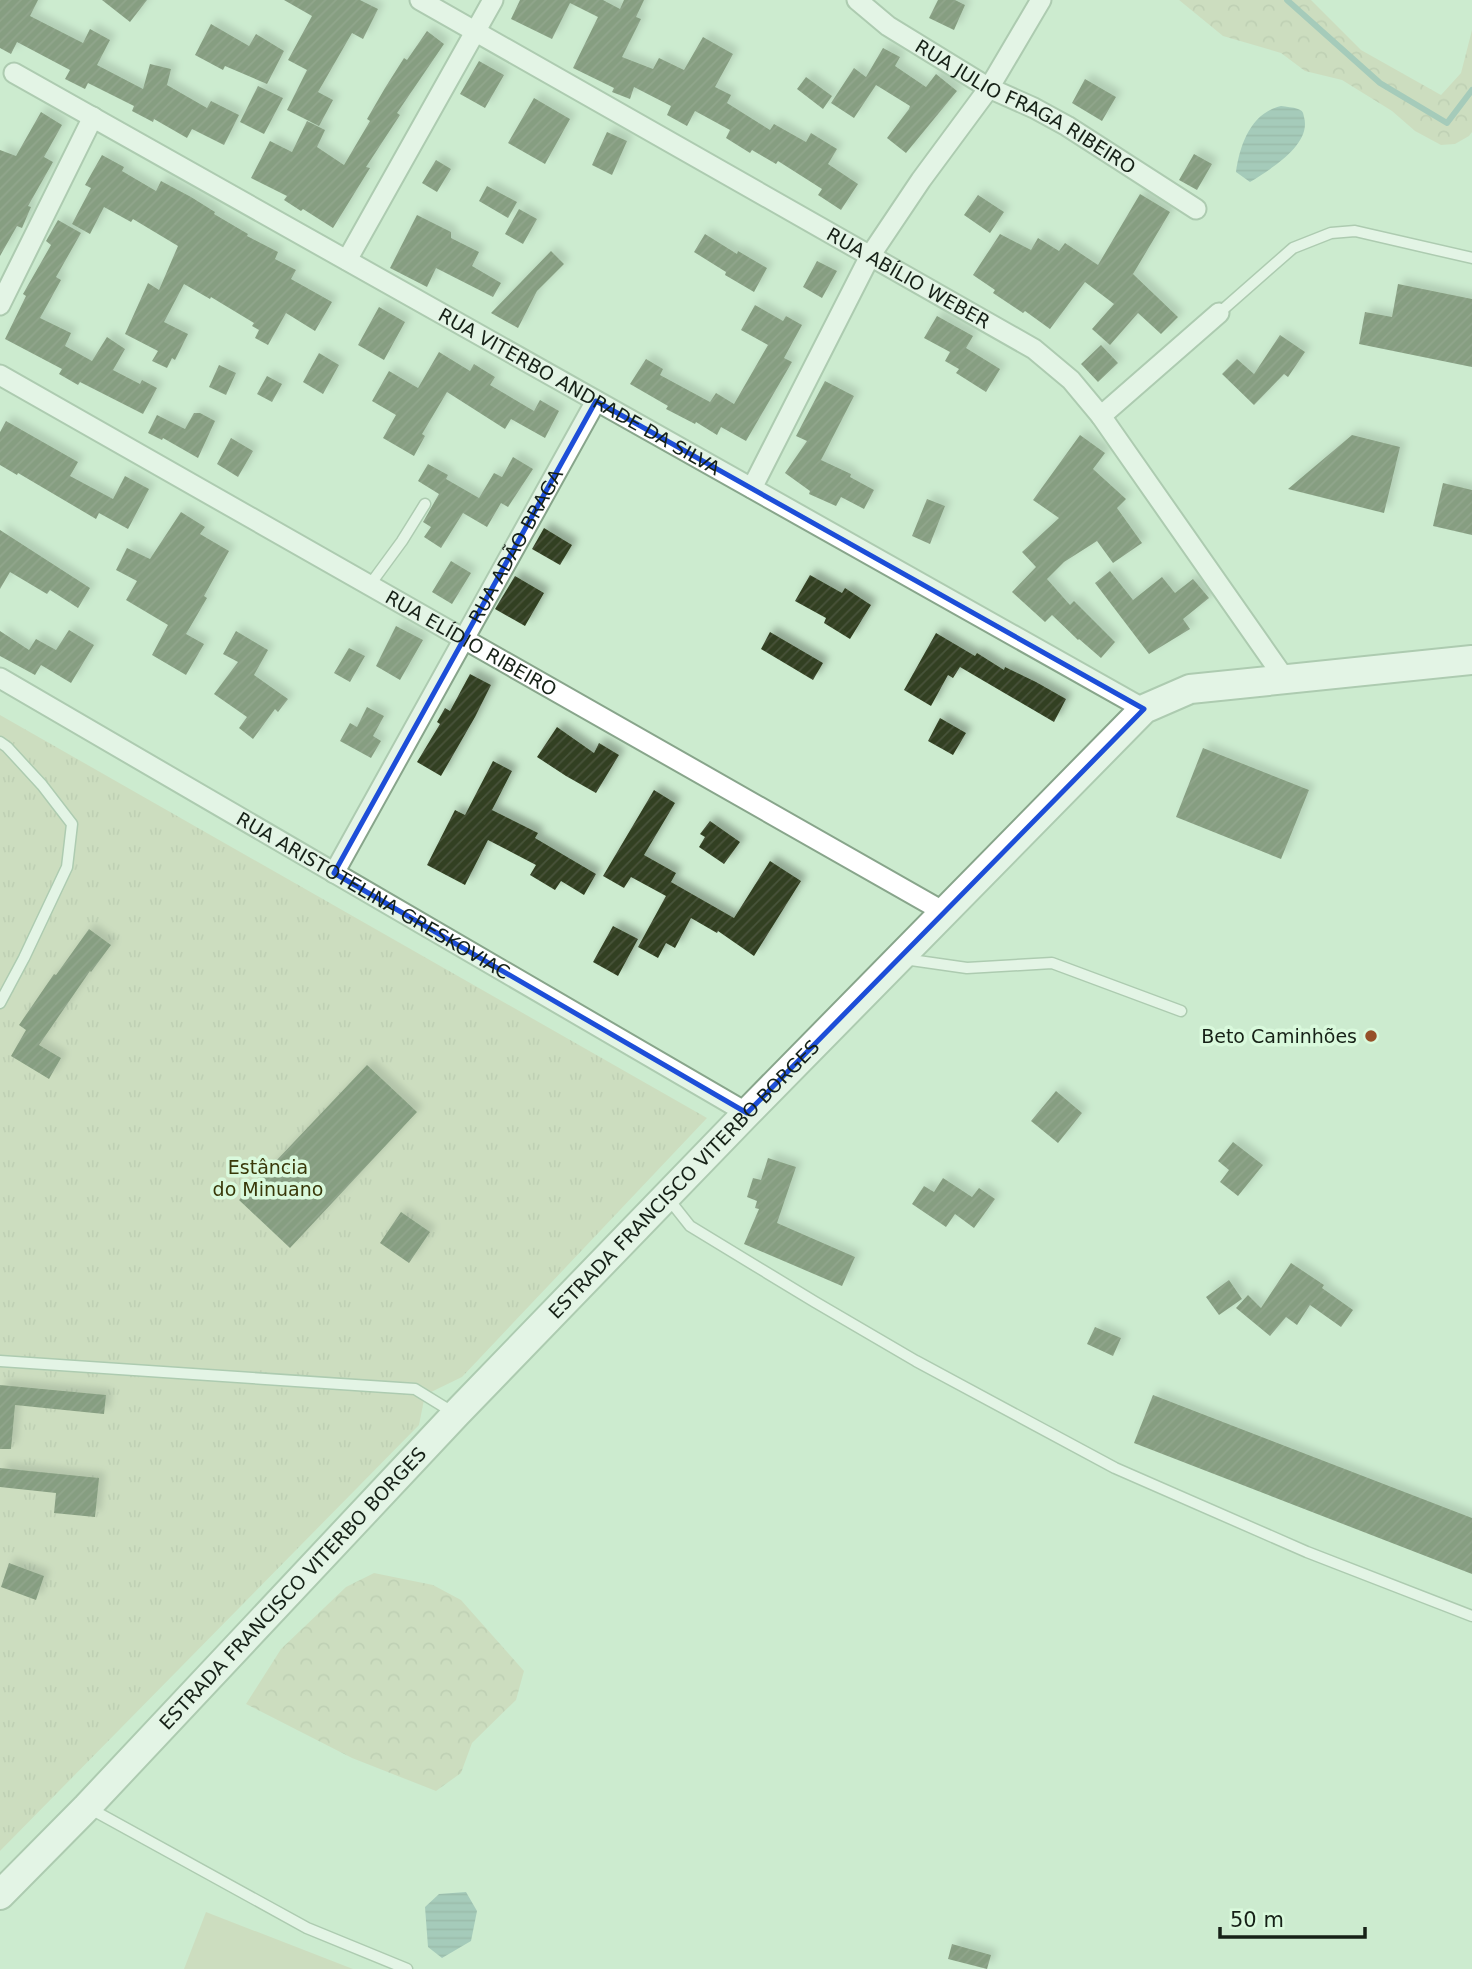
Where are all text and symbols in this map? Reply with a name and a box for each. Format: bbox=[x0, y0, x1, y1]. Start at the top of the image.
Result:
street label: RUA JULIO FRAGA RIBEIRO bbox=[912, 35, 1140, 178]
street label: RUA ABÍLIO WEBER bbox=[823, 223, 994, 333]
street label: RUA VITERBO ANDRADE DA SILVA bbox=[435, 303, 724, 479]
street label: RUA ADÃO BRAGA bbox=[464, 465, 567, 627]
street label: RUA ELÍDIO RIBEIRO bbox=[382, 586, 561, 700]
street label: RUA ARISTOTELINA GRESKOVIAC bbox=[233, 807, 514, 983]
place label: Beto Caminhões bbox=[1201, 1025, 1357, 1047]
marker: Beto Caminhões bbox=[1363, 1028, 1379, 1044]
street label: ESTRADA FRANCISCO VITERBO BORGES bbox=[544, 1035, 824, 1323]
park label: Estância do Minuano bbox=[213, 1156, 323, 1200]
street label: ESTRADA FRANCISCO VITERBO BORGES bbox=[155, 1442, 430, 1734]
scale bar bbox=[1220, 1896, 1365, 1940]
text: 50 m bbox=[1230, 1908, 1284, 1932]

